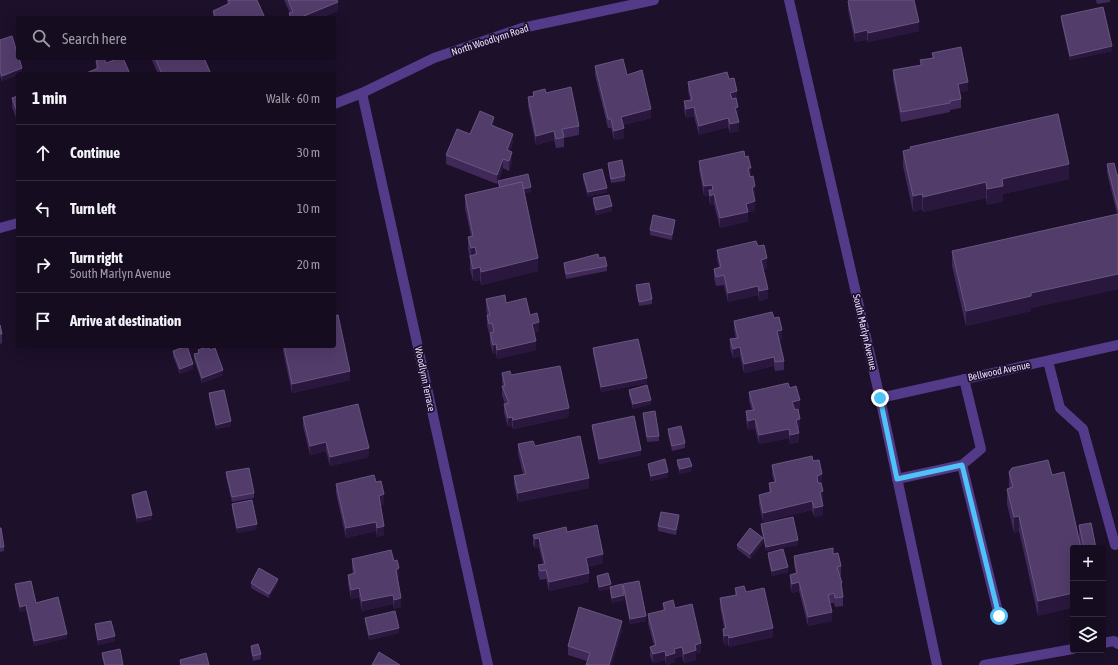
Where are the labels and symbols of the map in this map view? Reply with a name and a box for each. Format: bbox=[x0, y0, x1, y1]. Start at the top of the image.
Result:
street label: North Woodlynn Road bbox=[450, 22, 530, 58]
street label: South Marlyn Avenue bbox=[851, 293, 879, 372]
street label: Woodlynn Terrace bbox=[413, 346, 437, 413]
street label: Bellwood Avenue bbox=[967, 359, 1032, 383]
route end bbox=[871, 389, 889, 407]
route start bbox=[990, 607, 1008, 625]

